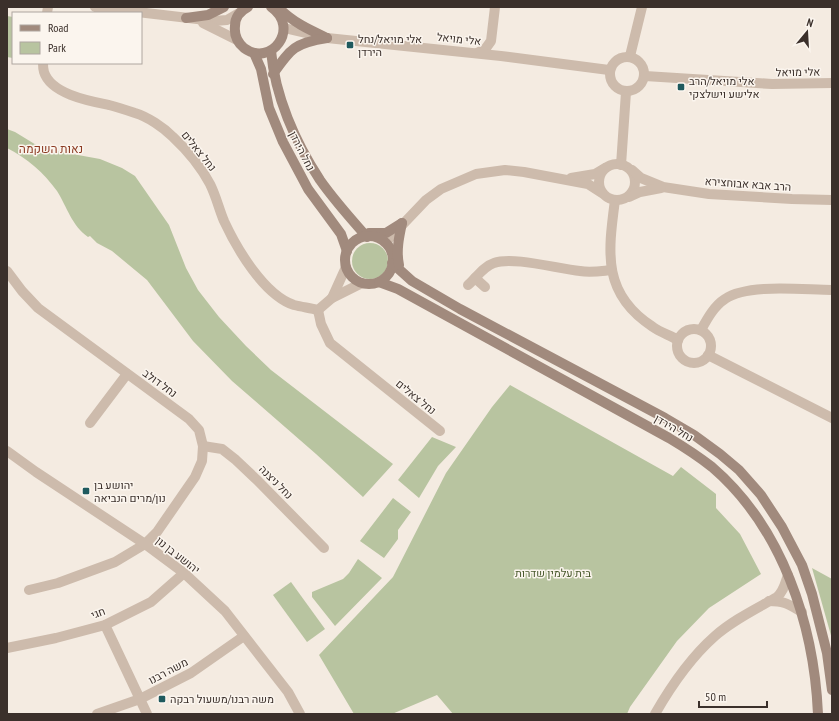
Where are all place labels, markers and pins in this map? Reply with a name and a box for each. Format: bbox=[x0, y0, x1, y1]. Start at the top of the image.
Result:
place label: אלי מויאל/נחל הירדן bbox=[358, 32, 422, 59]
marker: אלי מויאל/נחל הירדן bbox=[345, 40, 355, 50]
place label: אלי מויאל/הרב אלישע וישלצקי bbox=[689, 74, 760, 101]
marker: אלי מויאל/הרב אלישע וישלצקי bbox=[676, 82, 686, 92]
place label: יהושע בן נון/מרים הנביאה bbox=[94, 478, 166, 505]
marker: יהושע בן נון/מרים הנביאה bbox=[81, 486, 91, 496]
place label: משה רבנו/משעול רבקה bbox=[170, 692, 274, 706]
marker: משה רבנו/משעול רבקה bbox=[157, 694, 167, 704]

